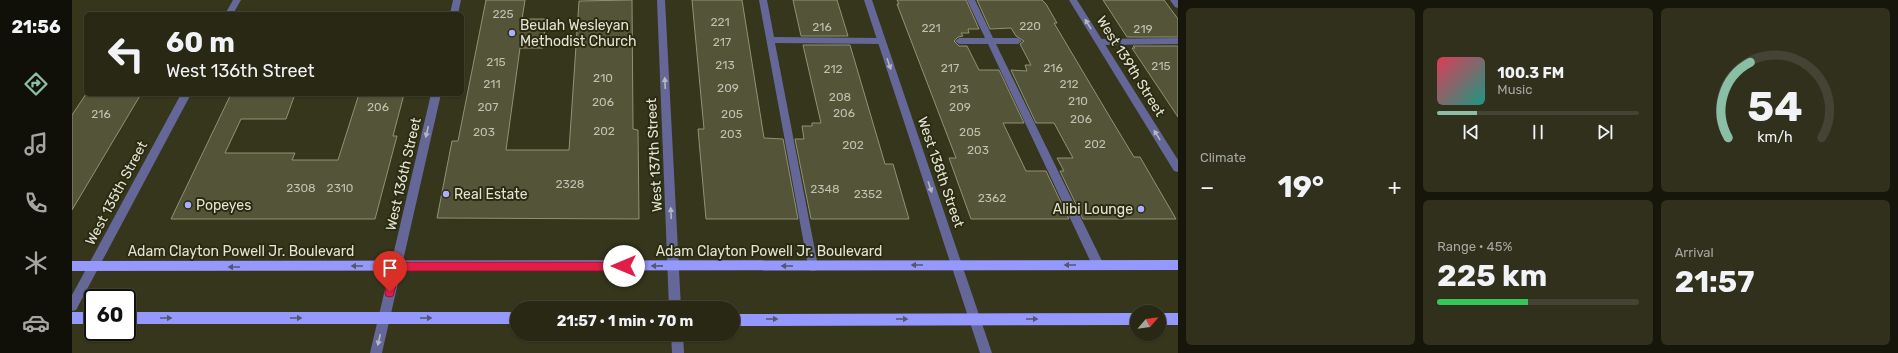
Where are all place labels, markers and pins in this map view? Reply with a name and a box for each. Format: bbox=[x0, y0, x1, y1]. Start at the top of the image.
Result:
place label: Beulah Wesleyan Methodist Church bbox=[520, 17, 636, 50]
marker: Beulah Wesleyan Methodist Church bbox=[507, 28, 517, 38]
place label: Real Estate bbox=[454, 186, 528, 203]
marker: Real Estate bbox=[441, 189, 451, 199]
place label: Popeyes bbox=[196, 197, 251, 214]
marker: Popeyes bbox=[183, 200, 193, 210]
place label: Alibi Lounge bbox=[1053, 201, 1133, 218]
marker: Alibi Lounge bbox=[1136, 204, 1146, 214]
pin bbox=[373, 251, 407, 292]

